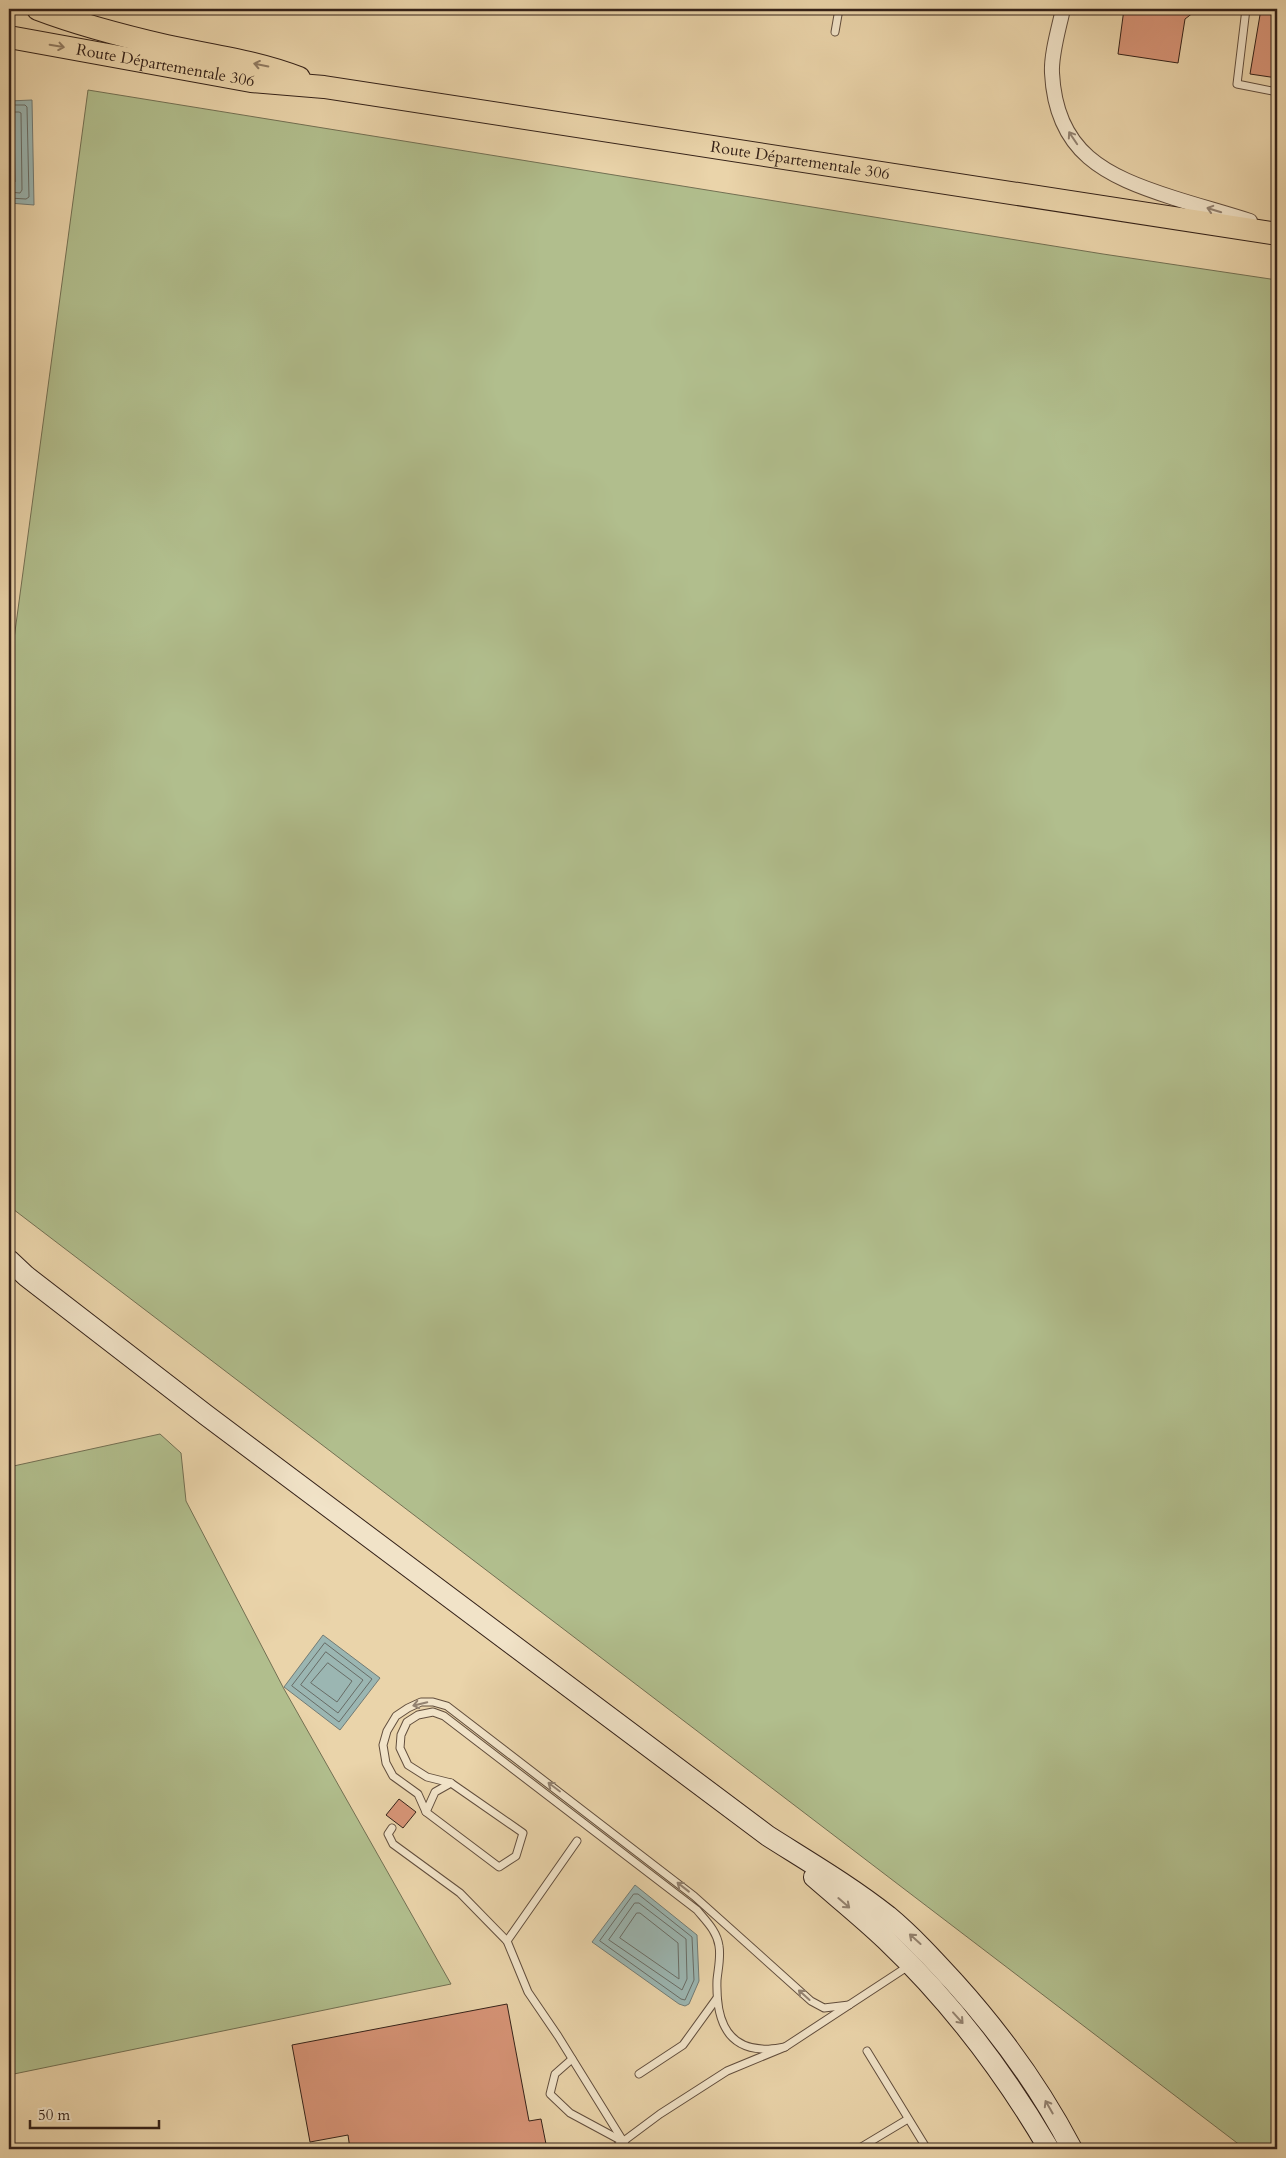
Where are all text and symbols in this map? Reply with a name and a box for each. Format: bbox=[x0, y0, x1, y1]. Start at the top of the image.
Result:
street label: Route Départementale 306 bbox=[74, 38, 257, 92]
one-way arrow bbox=[48, 41, 64, 51]
one-way arrow bbox=[254, 60, 270, 69]
one-way arrow bbox=[1068, 131, 1078, 145]
street label: Route Départementale 306 bbox=[709, 136, 891, 185]
one-way arrow bbox=[1207, 205, 1222, 214]
one-way arrow bbox=[413, 1700, 429, 1709]
one-way arrow bbox=[548, 1782, 561, 1793]
one-way arrow bbox=[676, 1882, 689, 1893]
one-way arrow bbox=[837, 1898, 850, 1909]
one-way arrow bbox=[908, 1934, 921, 1945]
one-way arrow bbox=[797, 1989, 810, 2001]
one-way arrow bbox=[953, 2012, 964, 2025]
scale bar bbox=[30, 2098, 159, 2130]
one-way arrow bbox=[1043, 2100, 1053, 2114]
text: 50 m bbox=[38, 2105, 70, 2125]

